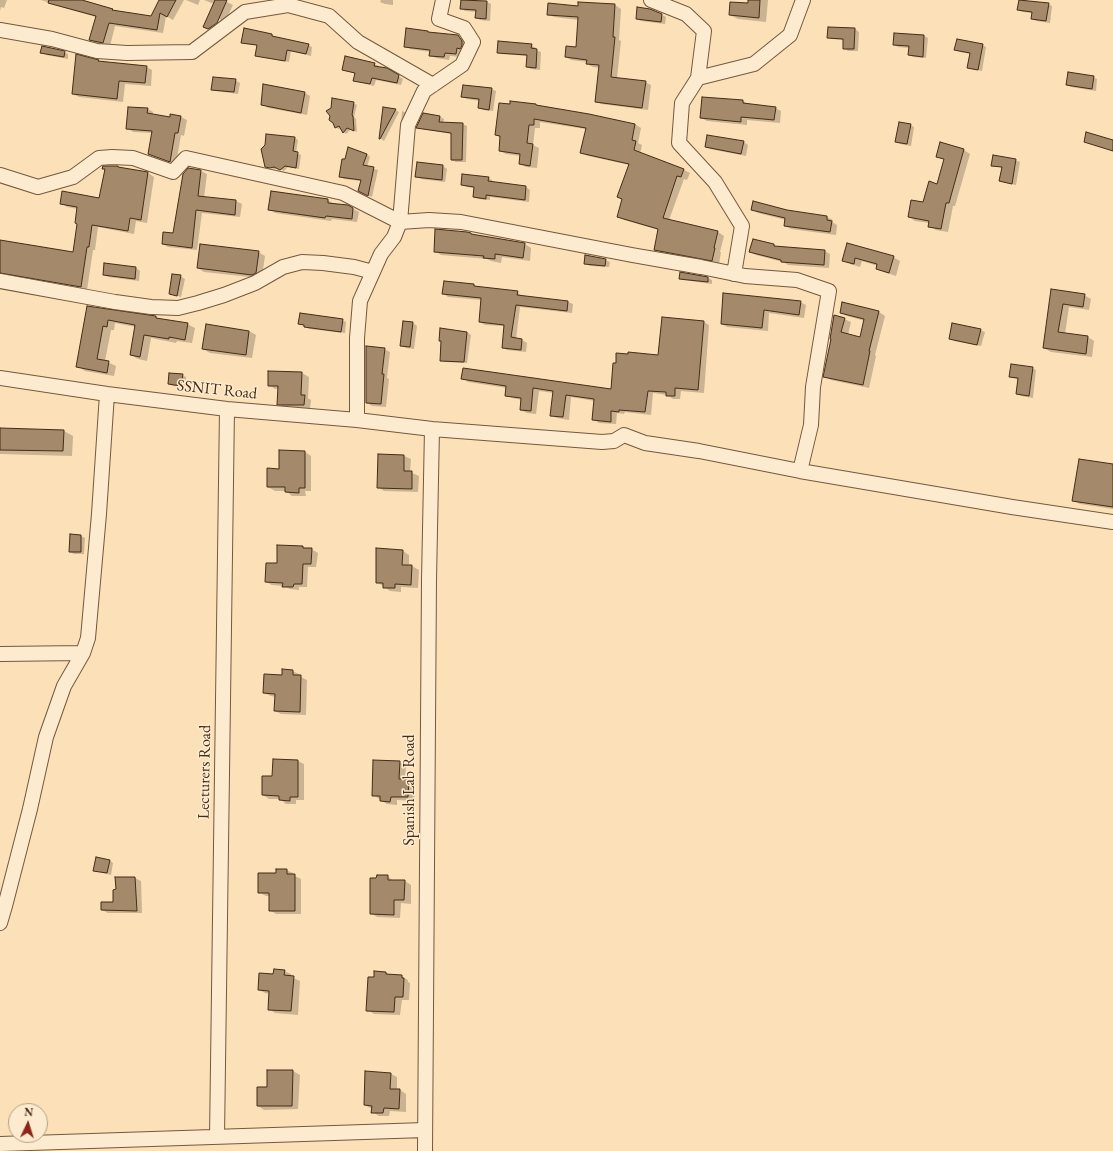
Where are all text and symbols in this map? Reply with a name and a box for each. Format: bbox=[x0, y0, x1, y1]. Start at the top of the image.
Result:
street label: SSNIT Road bbox=[176, 376, 258, 404]
street label: Lecturers Road bbox=[195, 725, 215, 819]
street label: Spanish Lab Road bbox=[400, 734, 420, 846]
north arrow bbox=[8, 1103, 48, 1143]
text: N bbox=[24, 1105, 34, 1119]

